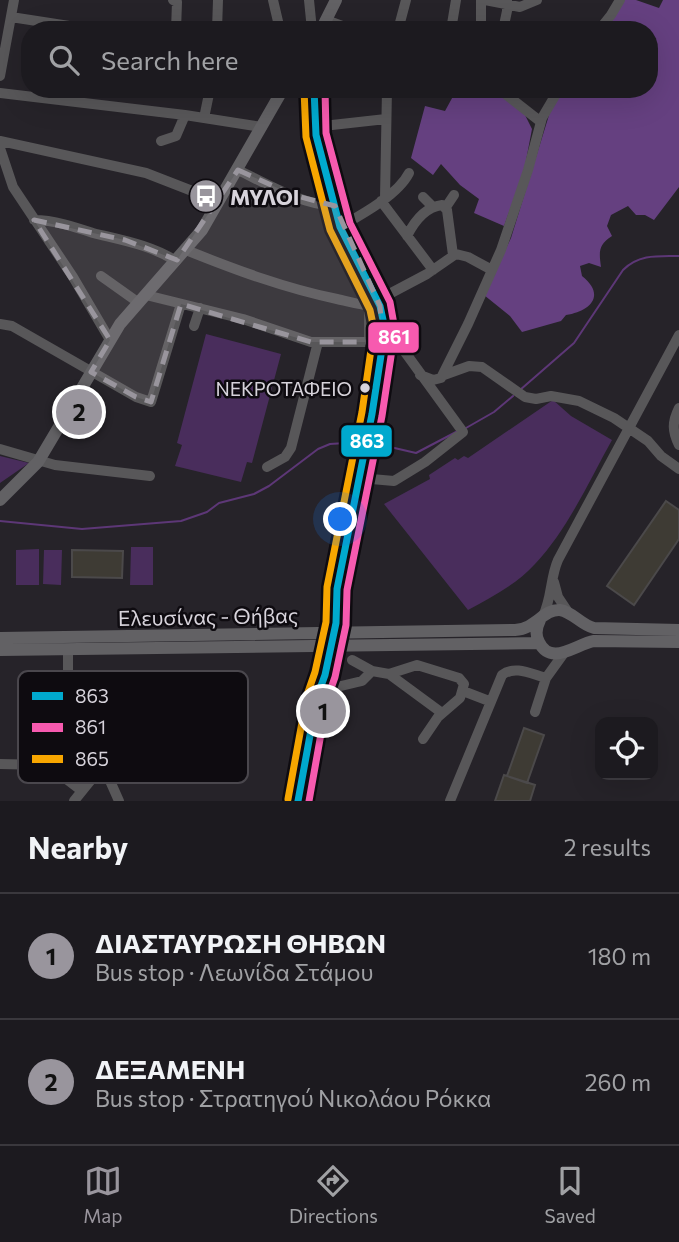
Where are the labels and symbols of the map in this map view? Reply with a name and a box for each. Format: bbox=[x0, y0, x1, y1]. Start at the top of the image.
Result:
bus stop icon: ΜΥΛΟΙ bbox=[187, 177, 225, 215]
place label: ΜΥΛΟΙ bbox=[230, 184, 299, 209]
line badge: 861 bbox=[367, 321, 420, 354]
text: 861 bbox=[378, 325, 410, 348]
place label: ΝΕΚΡΟΤΑΦΕΙΟ bbox=[215, 377, 352, 400]
marker: ΝΕΚΡΟΤΑΦΕΙΟ bbox=[358, 381, 372, 395]
pin: 2 bbox=[56, 386, 102, 438]
line badge: 863 bbox=[340, 424, 393, 458]
text: 863 bbox=[350, 429, 384, 452]
your location bbox=[323, 502, 357, 536]
street label: Ελευσίνας - Θήβας bbox=[118, 602, 298, 630]
legend bbox=[18, 671, 248, 783]
text: 863 bbox=[75, 684, 109, 707]
pin: 1 bbox=[300, 685, 346, 737]
text: 861 bbox=[75, 715, 106, 738]
text: 865 bbox=[75, 747, 109, 770]

